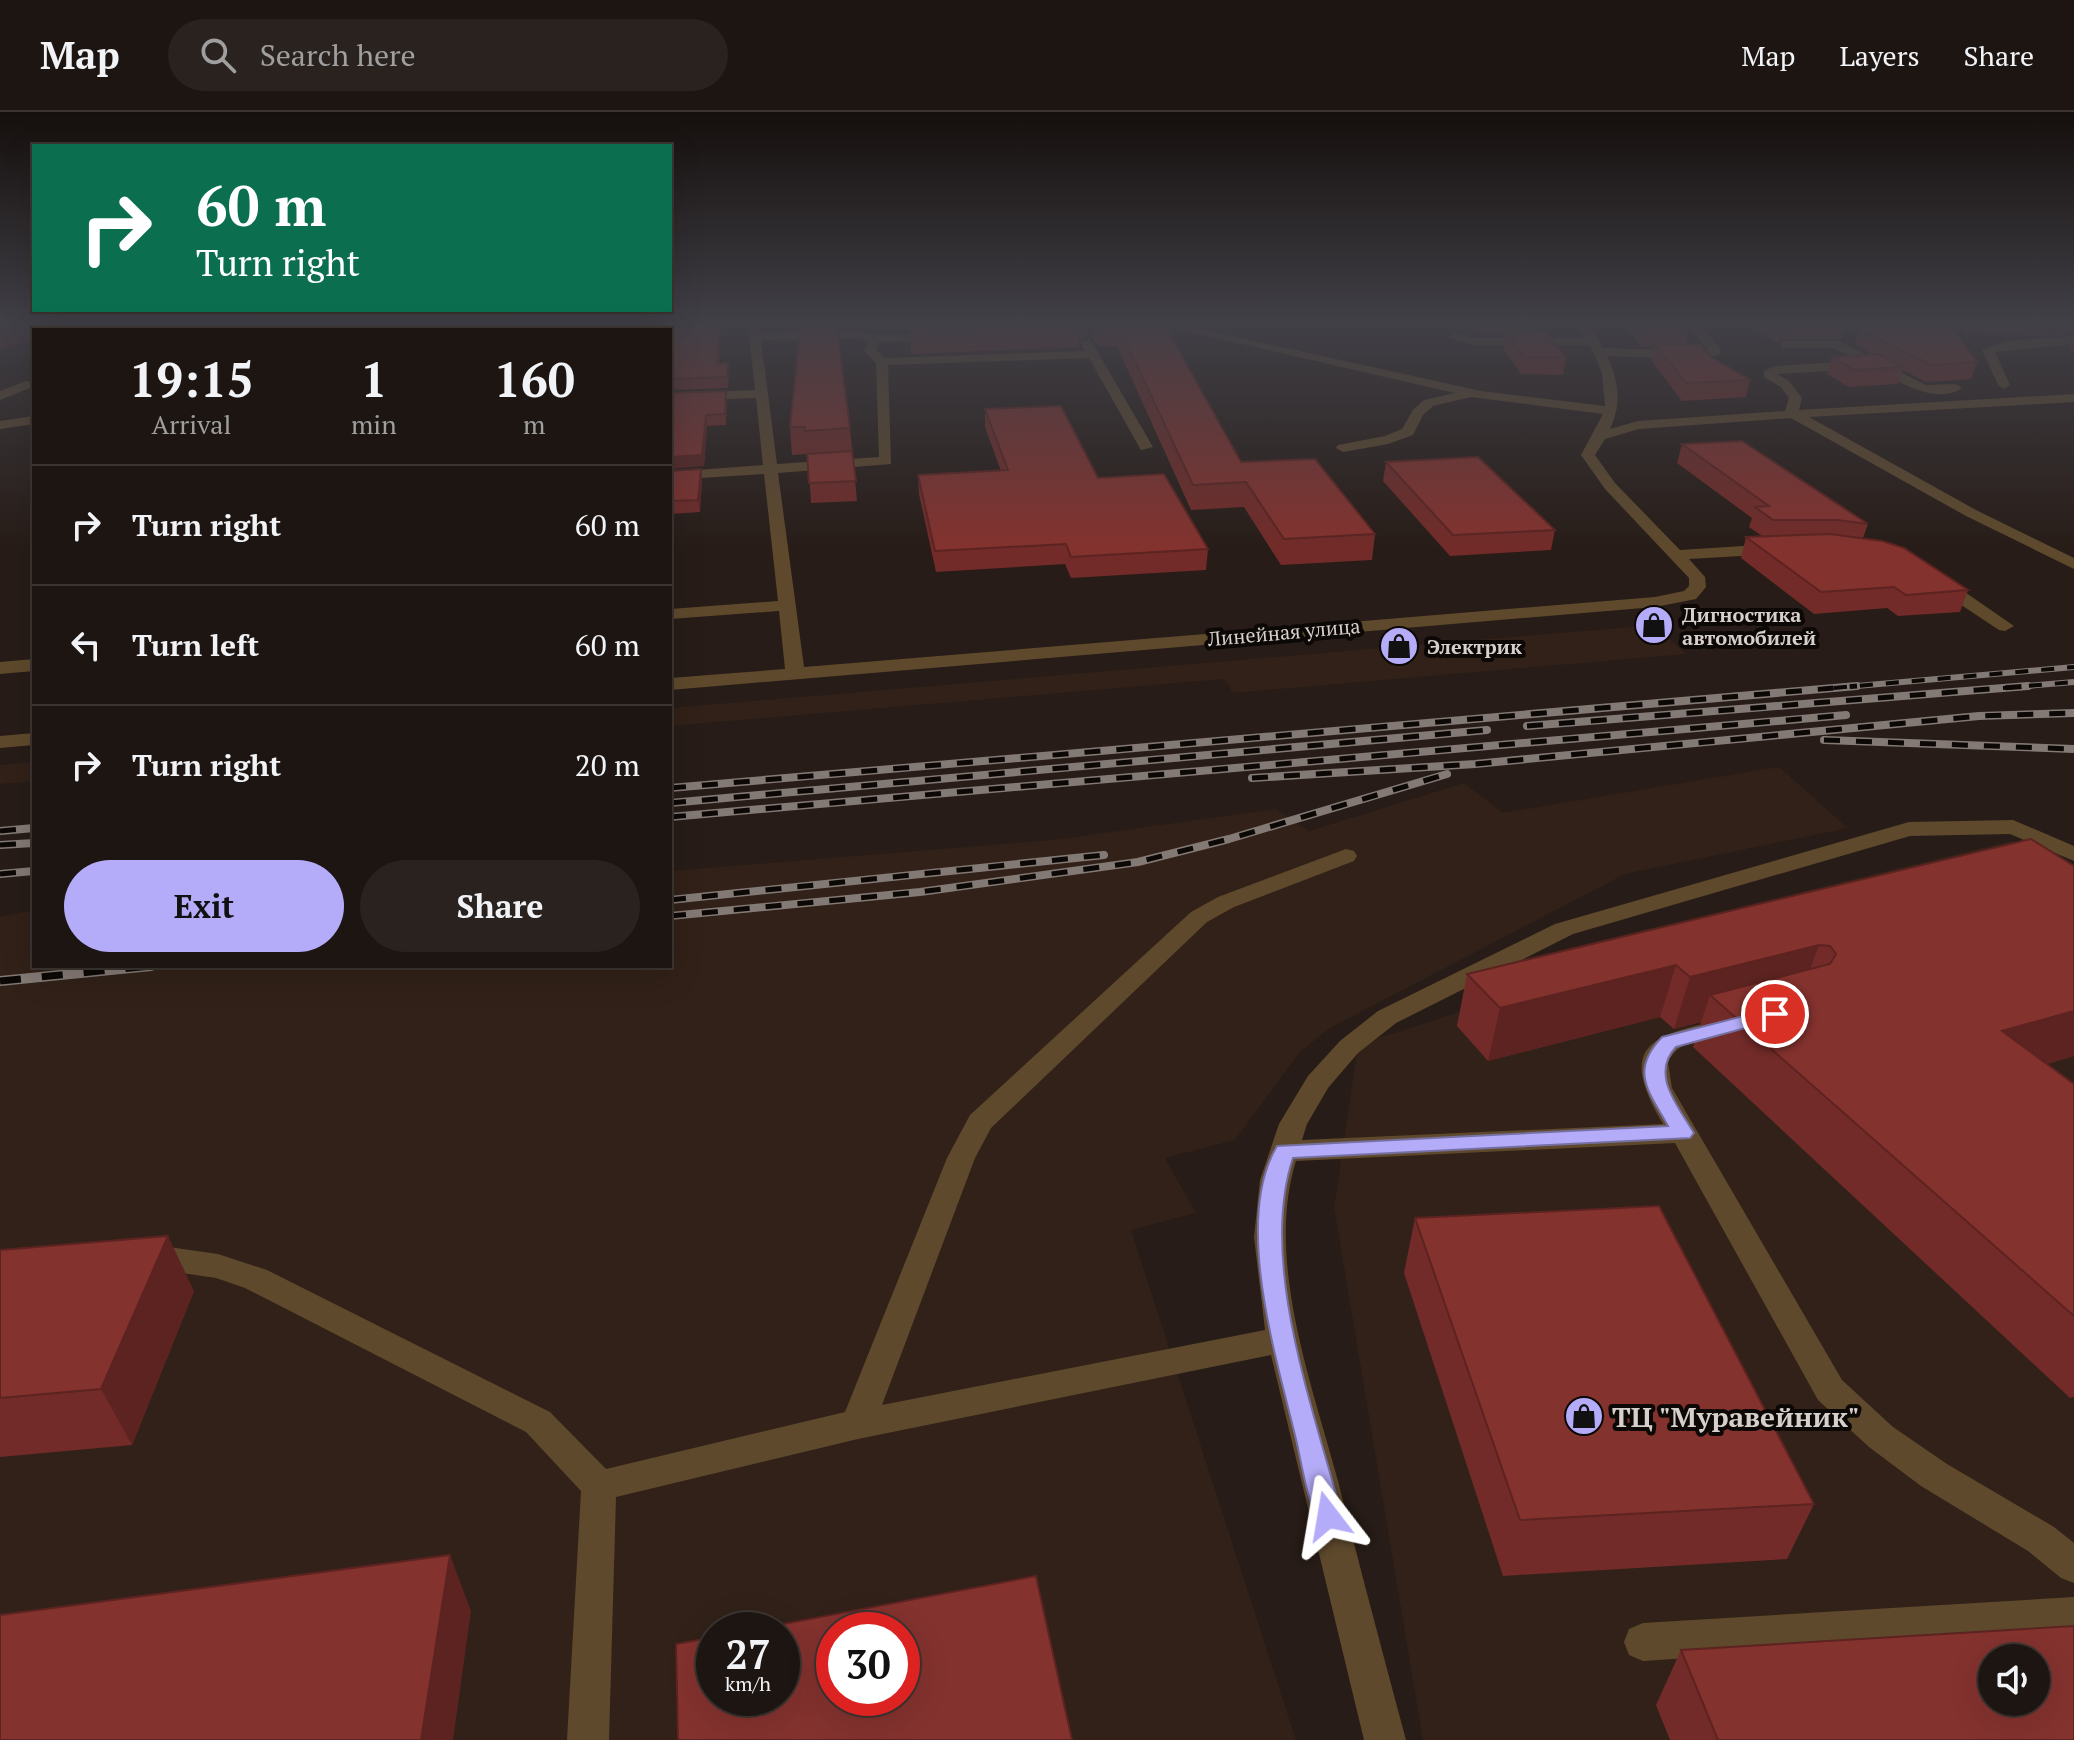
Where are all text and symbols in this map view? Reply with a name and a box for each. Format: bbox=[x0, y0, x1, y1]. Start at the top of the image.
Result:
search box bbox=[168, 19, 728, 91]
text: Map bbox=[40, 30, 120, 80]
icon: search bbox=[196, 33, 240, 77]
text: Search here bbox=[260, 35, 416, 75]
text: Map bbox=[1741, 37, 1795, 74]
text: Layers bbox=[1839, 37, 1920, 74]
text: Share bbox=[1964, 37, 2034, 74]
text: 60 m bbox=[196, 168, 326, 242]
icon: right bbox=[64, 176, 168, 280]
text: Turn right bbox=[196, 239, 360, 286]
text: 19:15 bbox=[129, 347, 254, 411]
text: 1 bbox=[360, 347, 387, 411]
text: 160 bbox=[494, 347, 575, 411]
text: Arrival bbox=[152, 407, 231, 441]
text: min bbox=[351, 407, 397, 441]
text: m bbox=[523, 407, 546, 441]
icon: right bbox=[64, 503, 108, 547]
text: Turn right bbox=[132, 505, 281, 545]
text: 60 m bbox=[575, 505, 640, 545]
place label: Дигностика автомобилей bbox=[1682, 601, 1816, 651]
shop icon: Дигностика автомобилей bbox=[1633, 604, 1675, 646]
street label: Линейная улица bbox=[1206, 612, 1361, 652]
icon: left bbox=[64, 623, 108, 667]
text: Turn left bbox=[132, 625, 259, 665]
text: 60 m bbox=[575, 625, 640, 665]
shop icon: Электрик bbox=[1378, 625, 1420, 667]
place label: Электрик bbox=[1427, 633, 1522, 660]
icon: right bbox=[64, 743, 108, 787]
text: Turn right bbox=[132, 745, 281, 785]
text: 20 m bbox=[575, 745, 640, 785]
button: Exit bbox=[64, 860, 344, 952]
button: Share bbox=[360, 860, 640, 952]
pin bbox=[1741, 980, 1809, 1048]
icon: arrive bbox=[1753, 992, 1797, 1036]
shop icon: ТЦ "Муравейник" bbox=[1563, 1395, 1605, 1437]
place label: ТЦ "Муравейник" bbox=[1612, 1398, 1860, 1435]
position arrow bbox=[1286, 1474, 1370, 1558]
speed limit sign: 30 bbox=[816, 1612, 920, 1716]
text: 27 bbox=[725, 1627, 771, 1680]
map controls bbox=[1978, 1644, 2050, 1716]
button: sound bbox=[1978, 1644, 2050, 1716]
text: km/h bbox=[725, 1670, 771, 1697]

